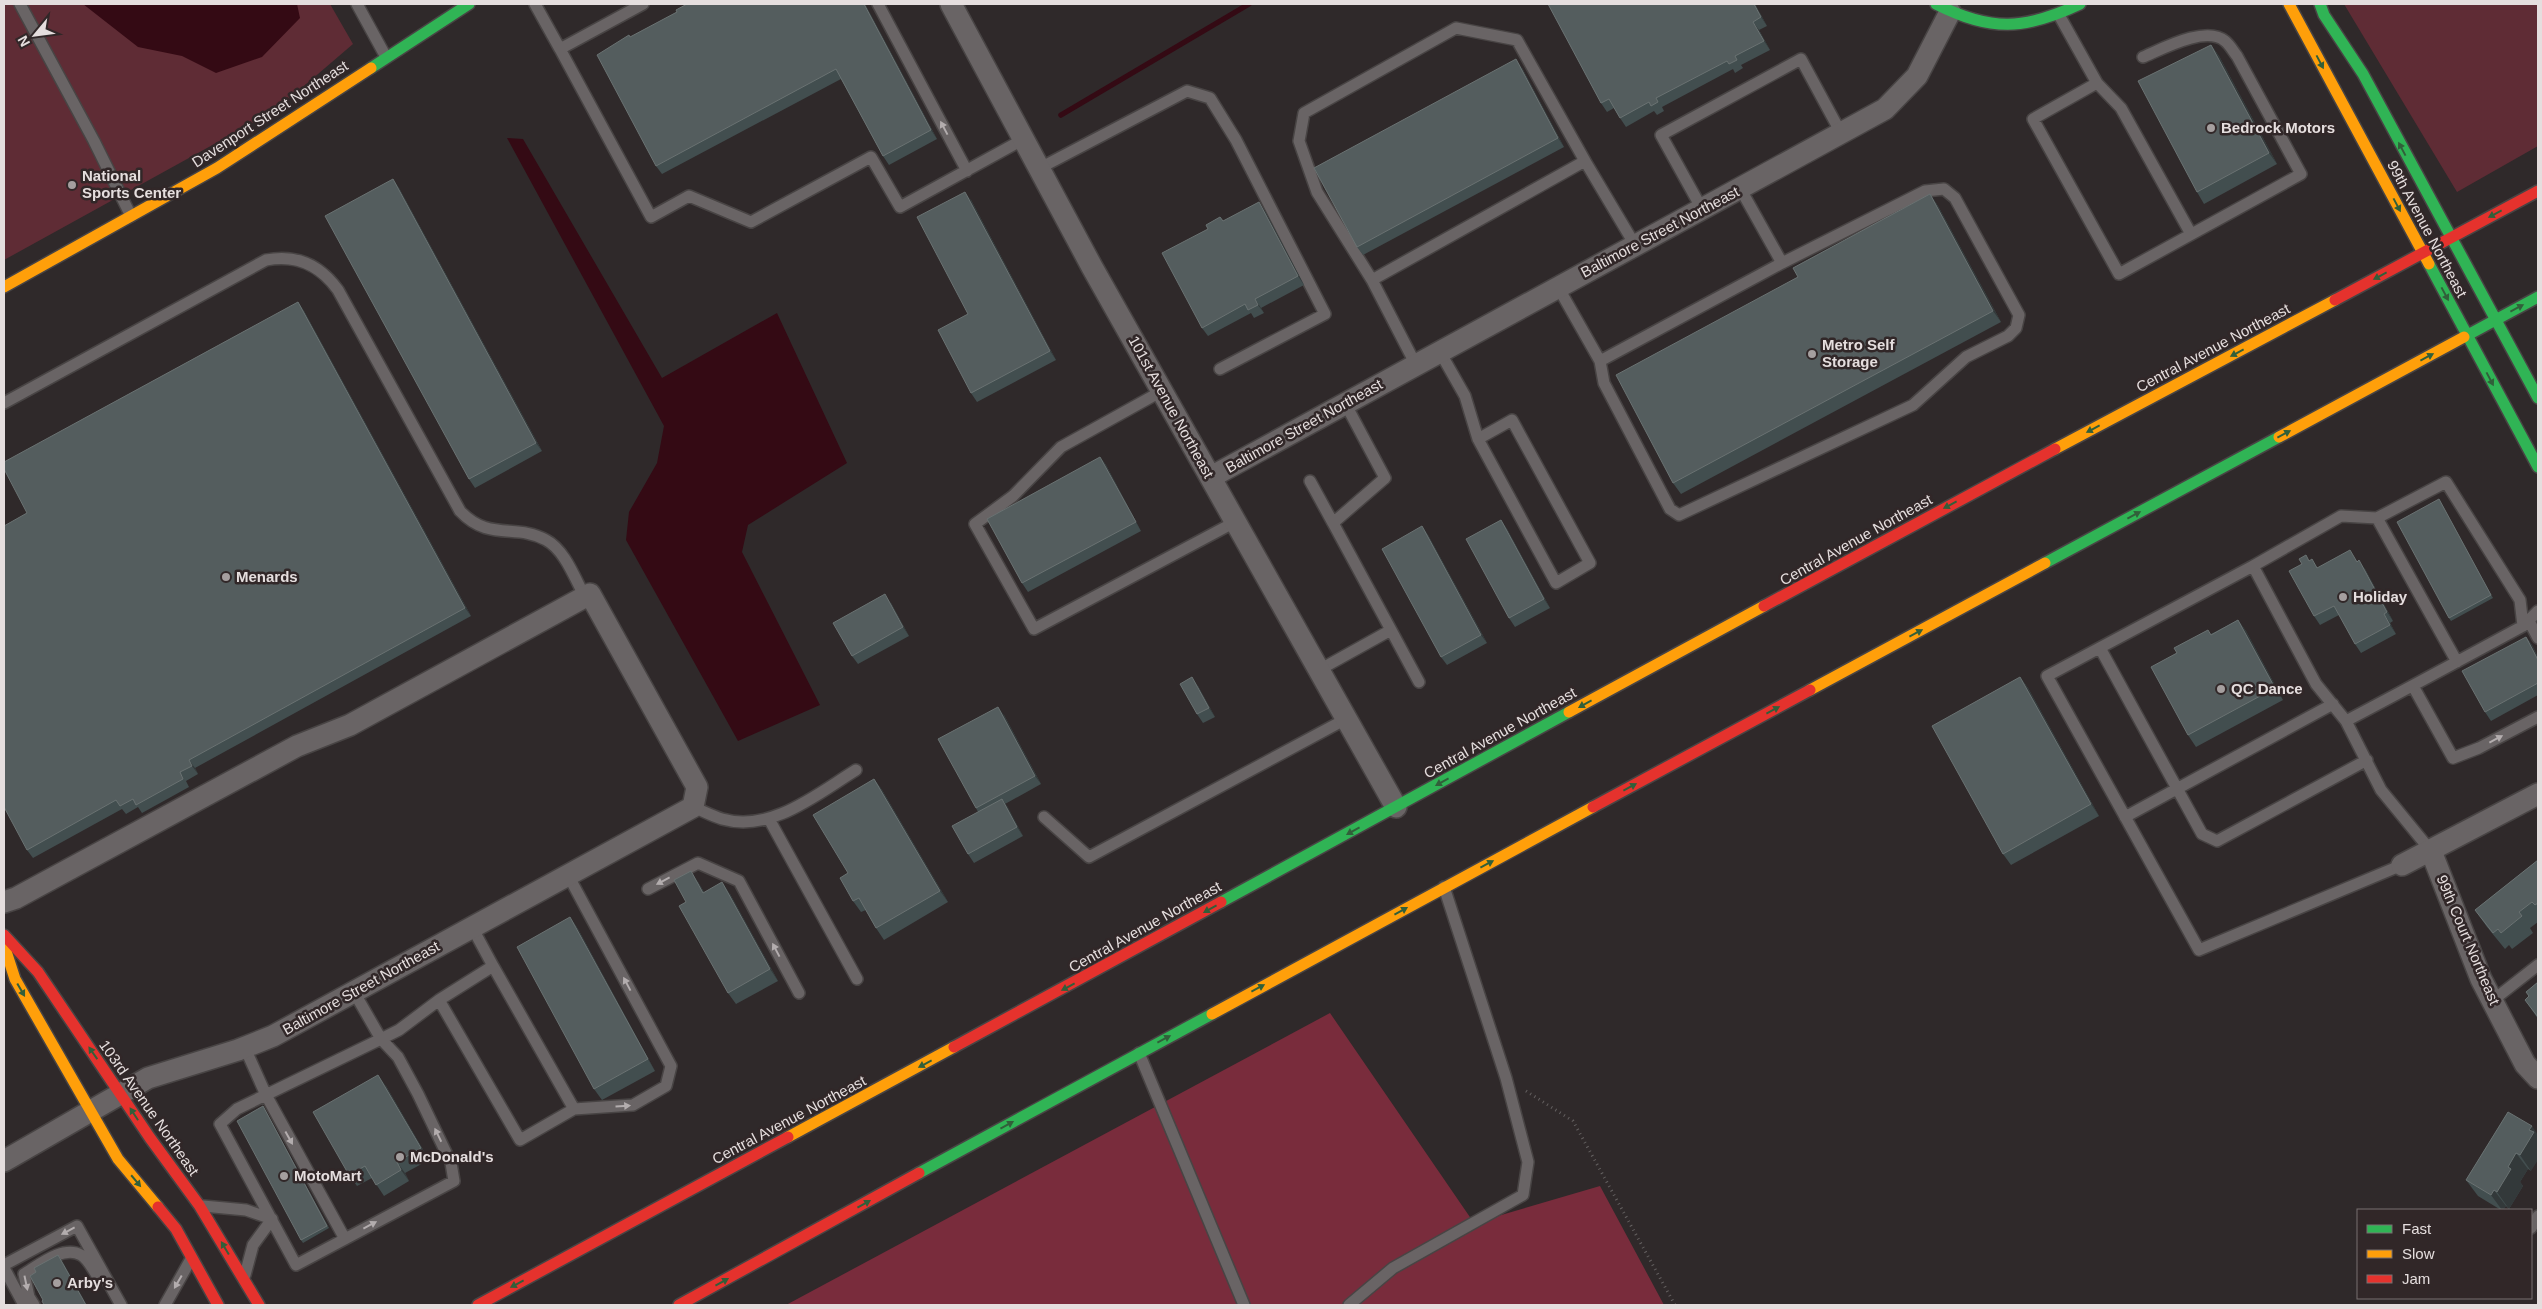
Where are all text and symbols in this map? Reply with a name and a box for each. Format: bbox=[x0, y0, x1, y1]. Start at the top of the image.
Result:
north arrow bbox=[10, 10, 60, 60]
text: N bbox=[14, 33, 33, 50]
one-way arrow bbox=[2316, 55, 2325, 69]
street label: Davenport Street Northeast bbox=[189, 56, 352, 170]
place label: Bedrock Motors bbox=[2221, 119, 2335, 136]
one-way arrow bbox=[940, 120, 948, 135]
marker: Bedrock Motors bbox=[2205, 122, 2217, 134]
one-way arrow bbox=[2398, 142, 2407, 156]
street label: 99th Avenue Northeast bbox=[2384, 158, 2471, 301]
place label: National Sports Center bbox=[82, 167, 181, 201]
marker: National Sports Center bbox=[66, 179, 78, 191]
street label: Baltimore Street Northeast bbox=[1578, 182, 1743, 281]
one-way arrow bbox=[2393, 199, 2402, 212]
one-way arrow bbox=[2488, 210, 2503, 218]
one-way arrow bbox=[2373, 272, 2387, 280]
one-way arrow bbox=[2441, 287, 2449, 302]
street label: Central Avenue Northeast bbox=[2133, 299, 2293, 395]
one-way arrow bbox=[2510, 304, 2525, 312]
street label: 101st Avenue Northeast bbox=[1125, 333, 1218, 482]
place label: Metro Self Storage bbox=[1822, 336, 1896, 370]
marker: Metro Self Storage bbox=[1806, 348, 1818, 360]
one-way arrow bbox=[2230, 348, 2244, 357]
one-way arrow bbox=[2420, 353, 2435, 361]
one-way arrow bbox=[2486, 371, 2494, 386]
street label: Baltimore Street Northeast bbox=[1222, 375, 1386, 476]
one-way arrow bbox=[2086, 425, 2101, 433]
one-way arrow bbox=[2277, 430, 2292, 438]
street label: Central Avenue Northeast bbox=[1777, 490, 1936, 589]
one-way arrow bbox=[1943, 501, 1957, 510]
one-way arrow bbox=[2127, 511, 2142, 519]
place label: Menards bbox=[236, 568, 298, 585]
marker: Menards bbox=[220, 571, 232, 583]
place label: Holiday bbox=[2353, 588, 2408, 605]
marker: Holiday bbox=[2337, 591, 2349, 603]
one-way arrow bbox=[1908, 629, 1923, 637]
place label: QC Dance bbox=[2231, 680, 2303, 697]
street label: Central Avenue Northeast bbox=[1421, 683, 1580, 782]
marker: QC Dance bbox=[2215, 683, 2227, 695]
one-way arrow bbox=[1578, 700, 1591, 709]
one-way arrow bbox=[1765, 706, 1780, 714]
one-way arrow bbox=[2489, 735, 2503, 743]
one-way arrow bbox=[1435, 778, 1449, 786]
one-way arrow bbox=[1622, 783, 1637, 791]
one-way arrow bbox=[1346, 826, 1360, 835]
one-way arrow bbox=[1479, 860, 1494, 868]
street label: 99th Court Northeast bbox=[2433, 872, 2504, 1008]
one-way arrow bbox=[655, 877, 670, 885]
street label: Central Avenue Northeast bbox=[1066, 877, 1225, 976]
one-way arrow bbox=[1204, 904, 1217, 913]
one-way arrow bbox=[1394, 906, 1408, 915]
street label: Baltimore Street Northeast bbox=[279, 937, 443, 1038]
one-way arrow bbox=[772, 943, 780, 957]
one-way arrow bbox=[622, 977, 631, 991]
one-way arrow bbox=[1061, 982, 1075, 991]
one-way arrow bbox=[17, 983, 25, 997]
one-way arrow bbox=[1251, 984, 1265, 992]
one-way arrow bbox=[1157, 1035, 1172, 1043]
street label: 103rd Avenue Northeast bbox=[96, 1037, 203, 1179]
one-way arrow bbox=[88, 1046, 98, 1060]
one-way arrow bbox=[918, 1060, 932, 1068]
street label: Central Avenue Northeast bbox=[709, 1071, 869, 1167]
one-way arrow bbox=[615, 1101, 631, 1109]
one-way arrow bbox=[129, 1107, 139, 1120]
one-way arrow bbox=[999, 1121, 1014, 1129]
one-way arrow bbox=[433, 1128, 441, 1142]
one-way arrow bbox=[285, 1131, 294, 1144]
place label: McDonald's bbox=[410, 1148, 494, 1165]
marker: McDonald's bbox=[394, 1151, 406, 1163]
place label: MotoMart bbox=[294, 1167, 362, 1184]
marker: MotoMart bbox=[278, 1170, 290, 1182]
one-way arrow bbox=[130, 1175, 141, 1188]
one-way arrow bbox=[858, 1199, 871, 1208]
legend bbox=[2357, 1209, 2532, 1299]
text: Fast bbox=[2402, 1220, 2432, 1237]
one-way arrow bbox=[363, 1221, 377, 1230]
one-way arrow bbox=[61, 1227, 75, 1235]
one-way arrow bbox=[221, 1241, 230, 1255]
text: Slow bbox=[2402, 1245, 2435, 1262]
text: Jam bbox=[2402, 1270, 2430, 1287]
place label: Arby's bbox=[67, 1274, 113, 1291]
one-way arrow bbox=[22, 1275, 30, 1290]
one-way arrow bbox=[174, 1275, 183, 1288]
marker: Arby's bbox=[51, 1277, 63, 1289]
one-way arrow bbox=[714, 1278, 729, 1286]
one-way arrow bbox=[510, 1280, 523, 1289]

